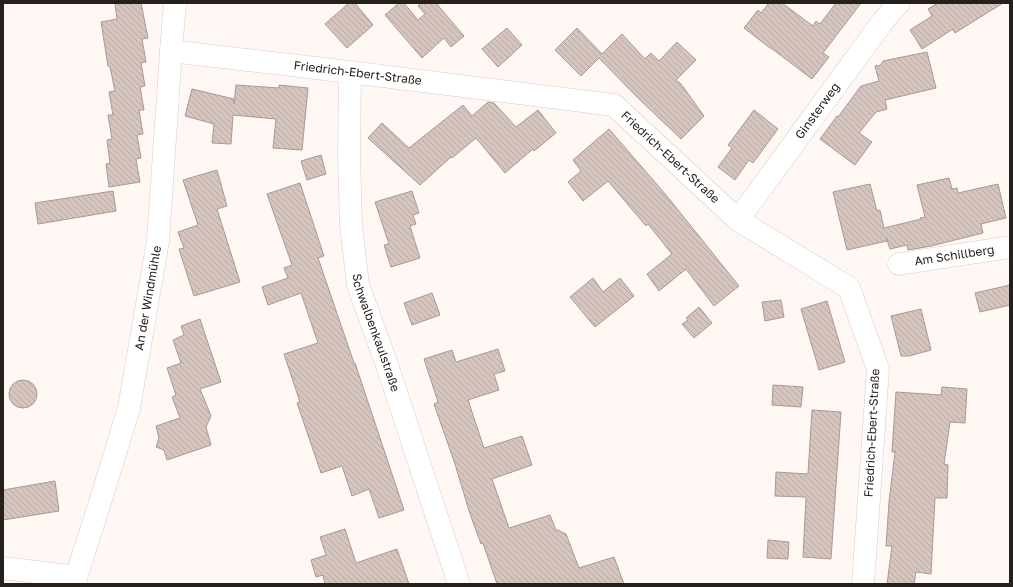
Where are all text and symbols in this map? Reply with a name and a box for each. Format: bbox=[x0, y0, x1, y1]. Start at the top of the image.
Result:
street label: Friedrich-Ebert-Straße bbox=[293, 57, 423, 88]
street label: Ginsterweg bbox=[792, 79, 843, 142]
street label: Friedrich-Ebert-Straße bbox=[618, 107, 723, 206]
street label: Am Schillberg bbox=[913, 242, 995, 269]
street label: An der Windmühle bbox=[131, 244, 164, 351]
street label: Schwalbenkaulstraße bbox=[350, 273, 403, 393]
street label: Friedrich-Ebert-Straße bbox=[861, 368, 882, 498]

